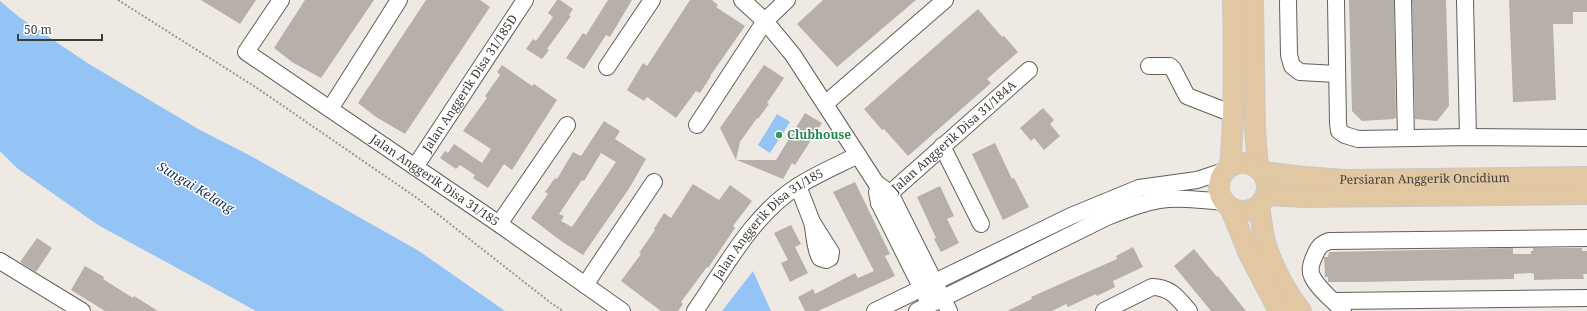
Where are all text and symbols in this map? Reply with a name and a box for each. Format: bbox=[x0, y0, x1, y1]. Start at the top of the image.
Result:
street label: Jalan Anggerik Disa 31/185D bbox=[418, 11, 521, 156]
scale bar bbox=[18, 16, 102, 42]
text: 50 m bbox=[24, 21, 52, 38]
street label: Jalan Anggerik Disa 31/184A bbox=[887, 76, 1020, 197]
place label: Clubhouse bbox=[787, 126, 851, 143]
street label: Jalan Anggerik Disa 31/185 bbox=[366, 129, 503, 230]
marker: Clubhouse bbox=[774, 130, 784, 140]
water label: Sungai Kelang bbox=[154, 157, 238, 217]
street label: Jalan Anggerik Disa 31/185 bbox=[708, 164, 826, 284]
street label: Persiaran Anggerik Oncidium bbox=[1339, 169, 1510, 188]

